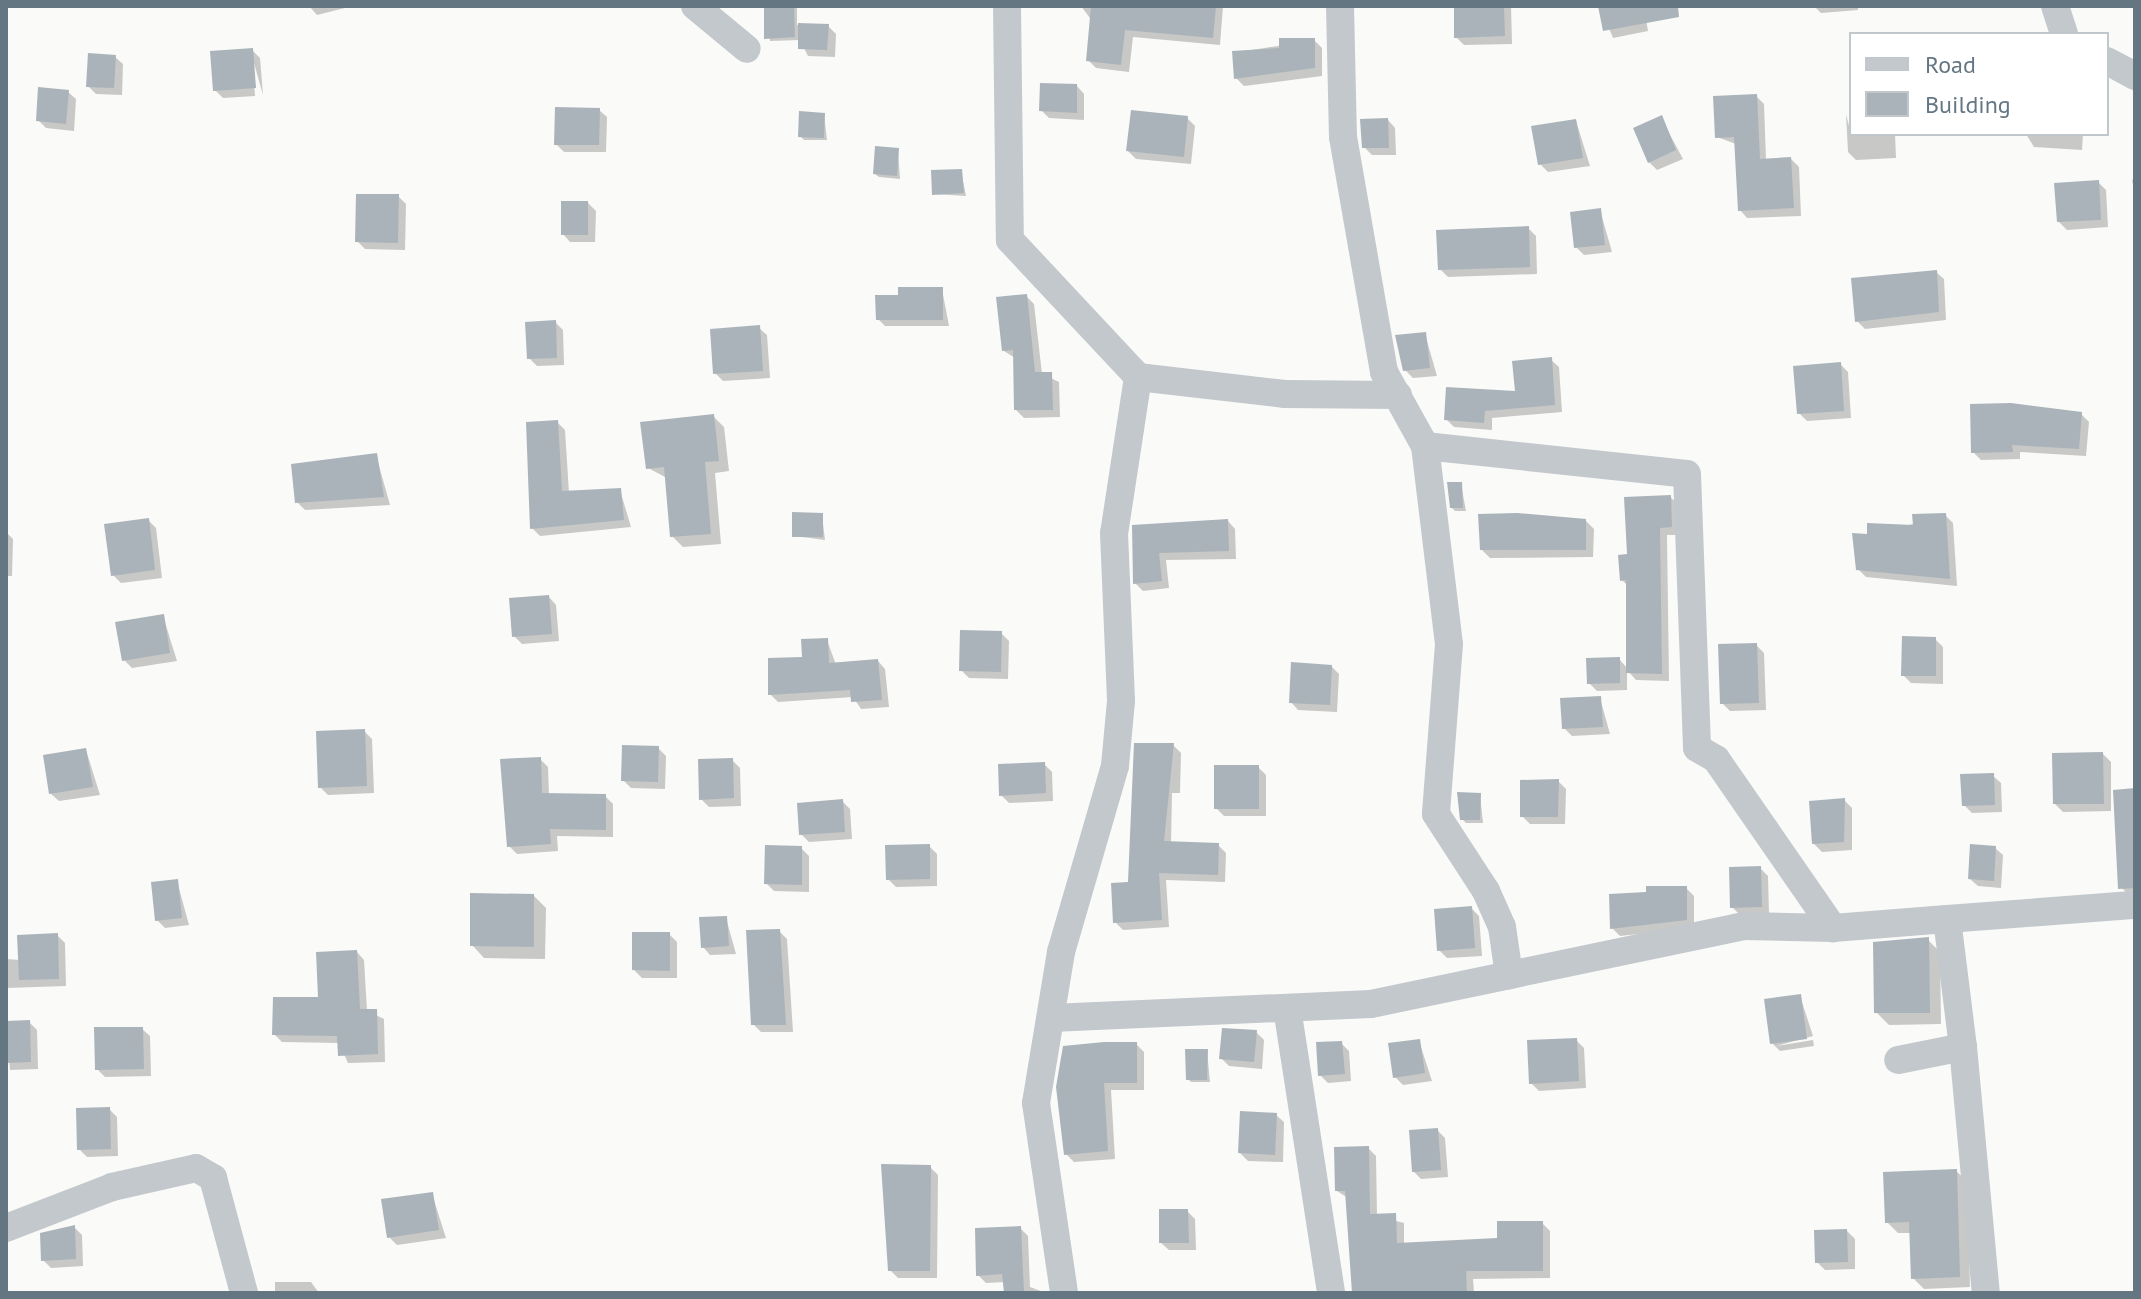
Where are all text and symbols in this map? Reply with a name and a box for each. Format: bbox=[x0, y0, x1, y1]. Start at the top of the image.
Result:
legend bbox=[1849, 32, 2109, 136]
text: Road bbox=[1925, 49, 1976, 80]
text: Building bbox=[1925, 89, 2011, 120]

